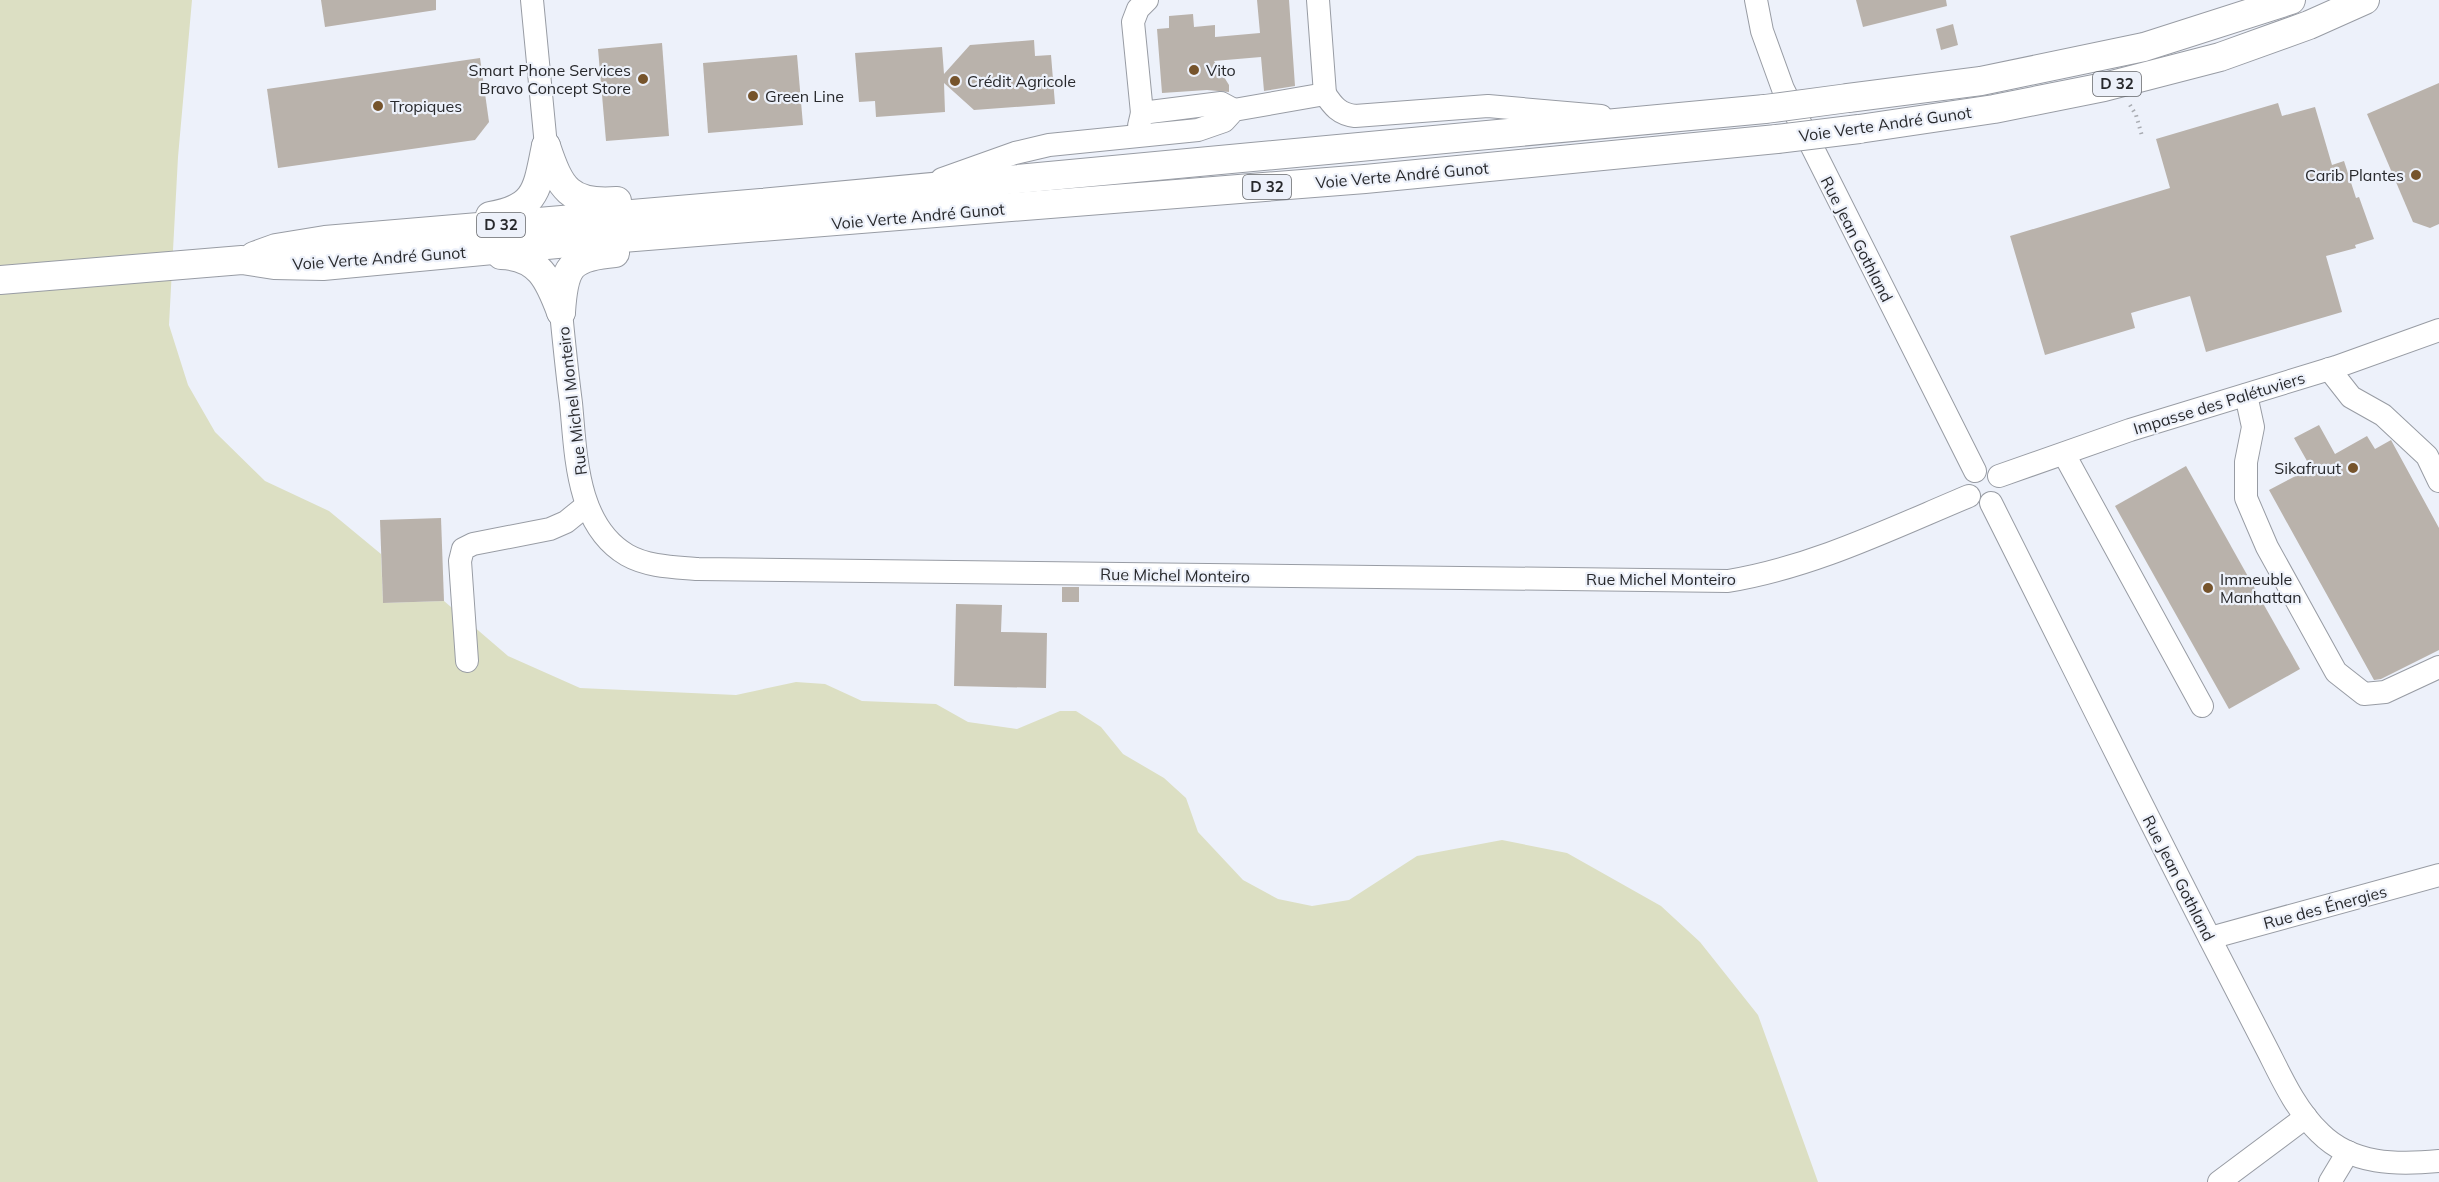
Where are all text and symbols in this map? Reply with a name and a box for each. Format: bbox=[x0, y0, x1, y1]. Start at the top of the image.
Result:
place label: Smart Phone Services Bravo Concept Store bbox=[469, 60, 631, 98]
place label: Vito bbox=[1206, 60, 1236, 80]
marker: Vito bbox=[1187, 63, 1201, 77]
place label: Crédit Agricole bbox=[967, 71, 1076, 91]
marker: Smart Phone Services Bravo Concept Store bbox=[636, 72, 650, 86]
road number: D 32 bbox=[2093, 72, 2141, 96]
marker: Crédit Agricole bbox=[948, 74, 962, 88]
place label: Green Line bbox=[765, 86, 844, 106]
marker: Green Line bbox=[746, 89, 760, 103]
place label: Tropiques bbox=[390, 96, 462, 116]
marker: Tropiques bbox=[371, 99, 385, 113]
street label: Voie Verte André Gunot bbox=[1798, 102, 1973, 146]
street label: Voie Verte André Gunot bbox=[1315, 157, 1490, 193]
place label: Carib Plantes bbox=[2305, 165, 2404, 185]
marker: Carib Plantes bbox=[2409, 168, 2423, 182]
street label: Rue Jean Gothland bbox=[1817, 173, 1897, 305]
road number: D 32 bbox=[1243, 175, 1291, 199]
street label: Voie Verte André Gunot bbox=[831, 198, 1006, 234]
road number: D 32 bbox=[477, 213, 525, 237]
street label: Voie Verte André Gunot bbox=[292, 242, 467, 274]
street label: Rue Michel Monteiro bbox=[553, 325, 591, 477]
street label: Impasse des Palétuviers bbox=[2131, 367, 2307, 439]
place label: Sikafruut bbox=[2274, 458, 2341, 478]
marker: Sikafruut bbox=[2346, 461, 2360, 475]
street label: Rue Michel Monteiro bbox=[1100, 564, 1250, 586]
street label: Rue Michel Monteiro bbox=[1586, 569, 1736, 589]
place label: Immeuble Manhattan bbox=[2220, 569, 2302, 607]
marker: Immeuble Manhattan bbox=[2201, 581, 2215, 595]
street label: Rue Jean Gothland bbox=[2139, 812, 2219, 944]
street label: Rue des Énergies bbox=[2261, 881, 2389, 933]

